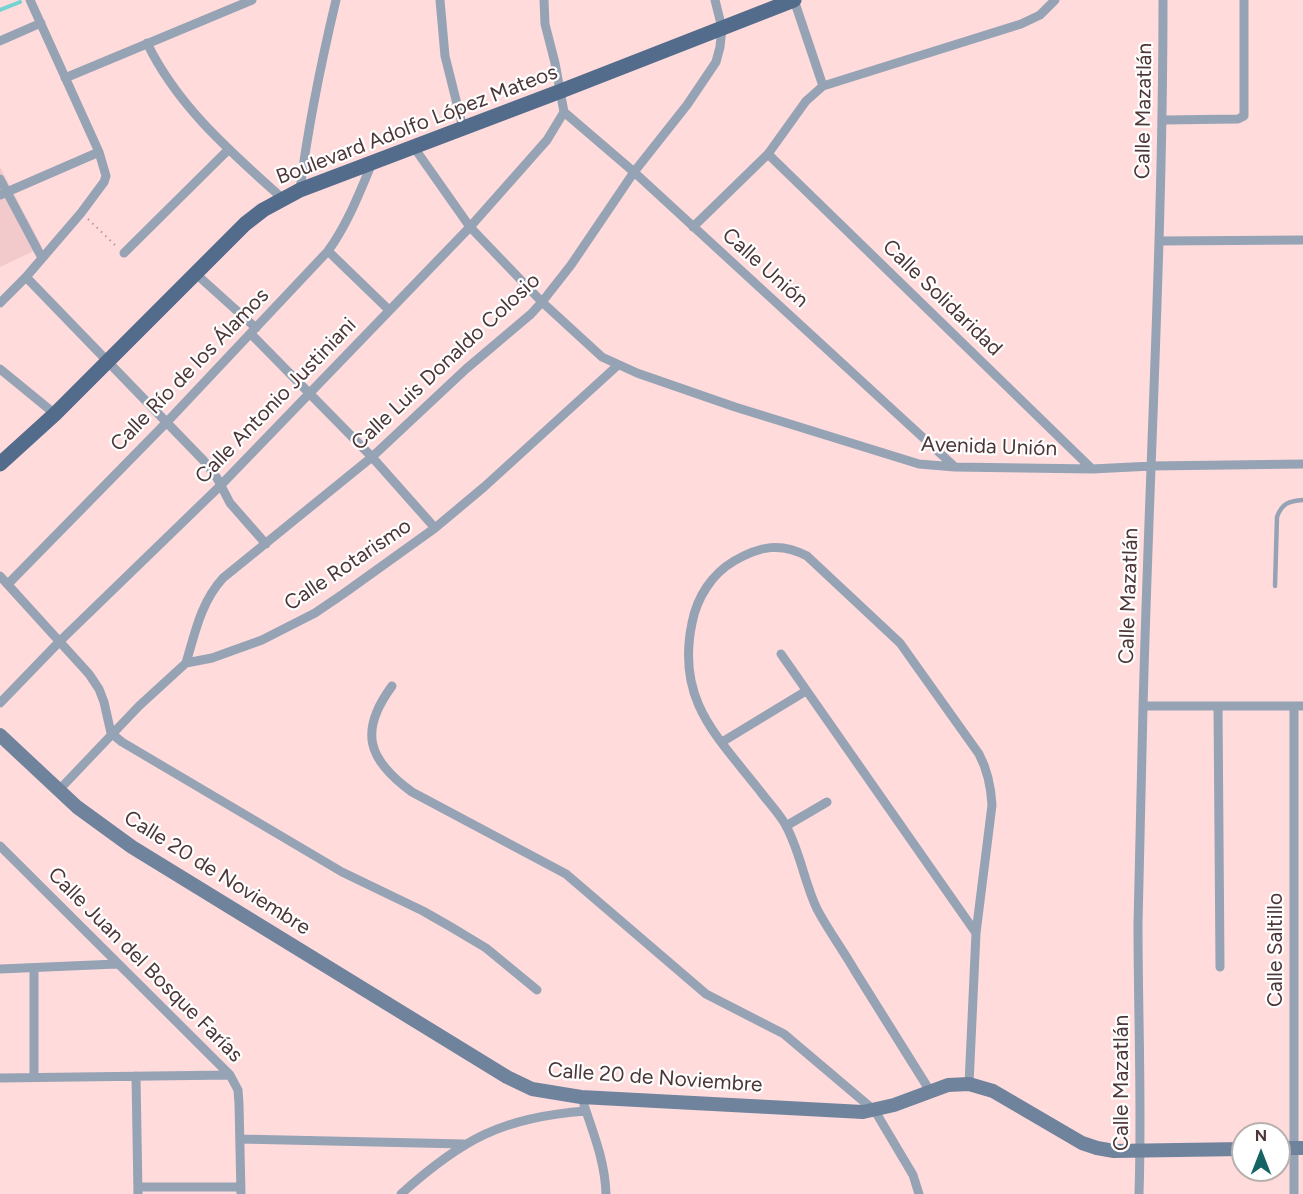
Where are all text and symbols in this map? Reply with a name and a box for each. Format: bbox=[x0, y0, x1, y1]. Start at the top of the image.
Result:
street label: Calle Mazatlán bbox=[1130, 43, 1158, 179]
street label: Boulevard Adolfo López Mateos bbox=[273, 60, 561, 190]
street label: Calle Unión bbox=[717, 223, 813, 313]
street label: Calle Solidaridad bbox=[877, 235, 1007, 361]
street label: Calle Luis Donaldo Colosio bbox=[347, 268, 545, 456]
street label: Calle Río de los Álamos bbox=[105, 283, 275, 457]
street label: Calle Antonio Justiniani bbox=[190, 313, 362, 489]
street label: Avenida Unión bbox=[920, 432, 1058, 462]
street label: Calle Rotarismo bbox=[280, 513, 416, 617]
street label: Calle Mazatlán bbox=[1114, 527, 1144, 665]
street label: Calle 20 de Noviembre bbox=[119, 805, 315, 941]
street label: Calle Juan del Bosque Farías bbox=[42, 862, 248, 1068]
street label: Calle Saltillo bbox=[1263, 893, 1289, 1007]
street label: Calle Mazatlán bbox=[1109, 1015, 1135, 1151]
street label: Calle 20 de Noviembre bbox=[547, 1058, 763, 1098]
north arrow bbox=[1231, 1122, 1291, 1182]
text: N bbox=[1255, 1126, 1267, 1145]

